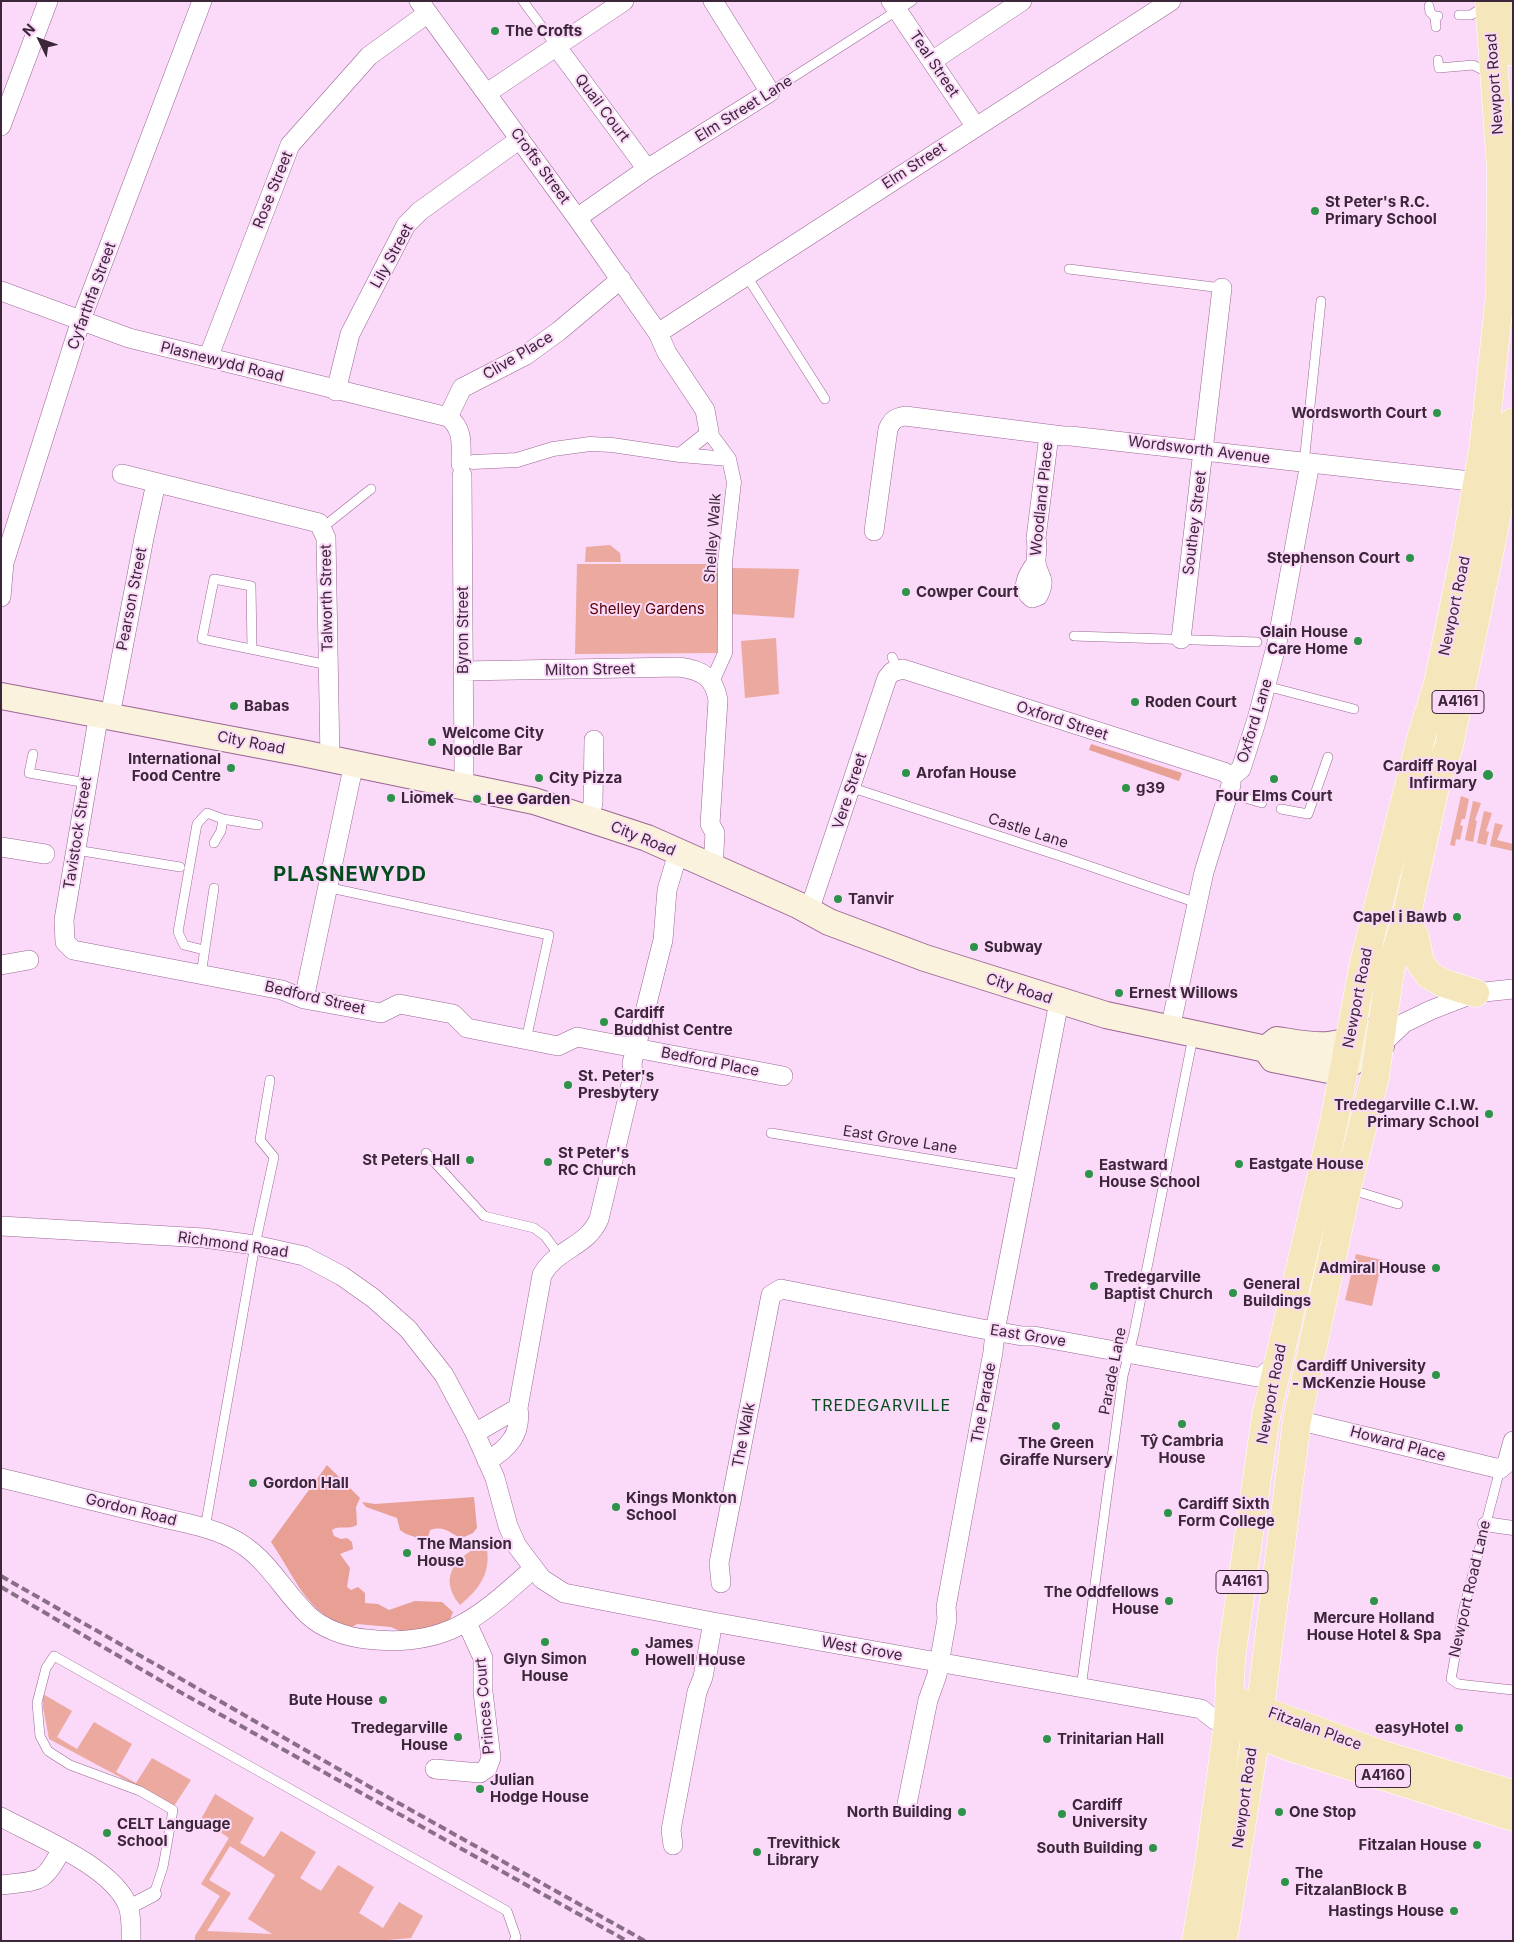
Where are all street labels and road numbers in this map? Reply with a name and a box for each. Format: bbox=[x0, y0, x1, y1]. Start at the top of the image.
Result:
street label: Teal Street bbox=[905, 27, 963, 101]
street label: Newport Road bbox=[1482, 33, 1508, 135]
street label: Quail Court bbox=[571, 71, 633, 145]
street label: Elm Street Lane bbox=[692, 72, 796, 146]
street label: Crofts Street bbox=[506, 124, 574, 208]
street label: Elm Street bbox=[879, 139, 949, 193]
street label: Rose Street bbox=[249, 149, 297, 231]
street label: Lily Street bbox=[367, 221, 417, 291]
street label: Cyfarthfa Street bbox=[64, 240, 120, 352]
street label: Clive Place bbox=[480, 328, 556, 384]
street label: Plasnewydd Road bbox=[159, 338, 285, 386]
street label: Wordsworth Avenue bbox=[1127, 432, 1271, 468]
street label: Woodland Place bbox=[1027, 441, 1057, 557]
street label: Southey Street bbox=[1180, 470, 1210, 576]
street label: Shelley Walk bbox=[701, 493, 725, 583]
street label: Talworth Street bbox=[317, 544, 337, 652]
street label: Pearson Street bbox=[113, 546, 151, 652]
street label: Newport Road bbox=[1436, 555, 1474, 657]
street label: Byron Street bbox=[454, 586, 472, 674]
street label: Milton Street bbox=[545, 660, 635, 680]
street label: Oxford Lane bbox=[1234, 677, 1276, 765]
road number: A4161 bbox=[1432, 690, 1484, 714]
street label: Oxford Street bbox=[1014, 698, 1110, 744]
street label: City Road bbox=[216, 728, 286, 758]
street label: Vere Street bbox=[829, 751, 871, 831]
street label: Tavistock Street bbox=[60, 775, 96, 891]
street label: Castle Lane bbox=[986, 810, 1070, 852]
street label: City Road bbox=[608, 818, 678, 860]
street label: Newport Road bbox=[1339, 947, 1377, 1049]
street label: City Road bbox=[984, 970, 1054, 1008]
street label: Bedford Street bbox=[263, 978, 367, 1018]
street label: Bedford Place bbox=[659, 1044, 761, 1080]
street label: East Grove Lane bbox=[842, 1122, 958, 1158]
street label: Richmond Road bbox=[177, 1228, 289, 1262]
street label: East Grove bbox=[989, 1321, 1067, 1351]
street label: Parade Lane bbox=[1096, 1326, 1130, 1416]
street label: Newport Road bbox=[1253, 1343, 1291, 1445]
street label: The Parade bbox=[968, 1361, 1000, 1445]
street label: The Walk bbox=[729, 1401, 759, 1469]
street label: Howard Place bbox=[1348, 1423, 1448, 1465]
street label: Gordon Road bbox=[84, 1490, 178, 1530]
street label: Newport Road Lane bbox=[1445, 1519, 1495, 1659]
road number: A4161 bbox=[1216, 1570, 1268, 1594]
street label: West Grove bbox=[820, 1633, 904, 1665]
street label: Princes Court bbox=[472, 1657, 498, 1755]
street label: Fitzalan Place bbox=[1266, 1704, 1364, 1754]
street label: Newport Road bbox=[1229, 1747, 1261, 1849]
road number: A4160 bbox=[1356, 1764, 1410, 1788]

